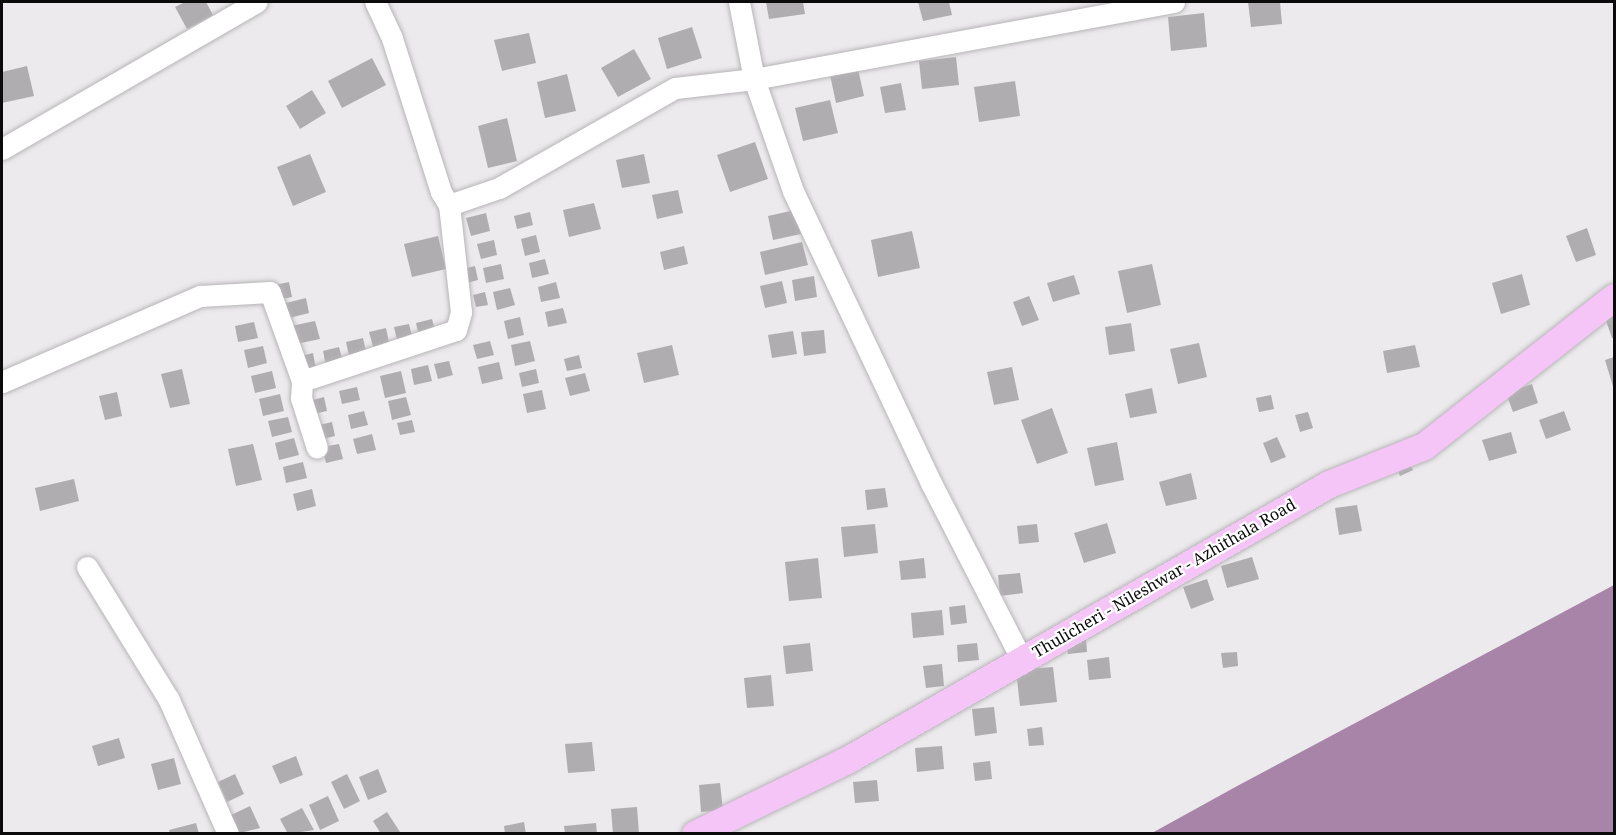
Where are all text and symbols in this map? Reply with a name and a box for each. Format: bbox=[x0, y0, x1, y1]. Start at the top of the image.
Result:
street label: Thulicheri - Nileshwar - Azhithala Road bbox=[1029, 494, 1299, 662]

